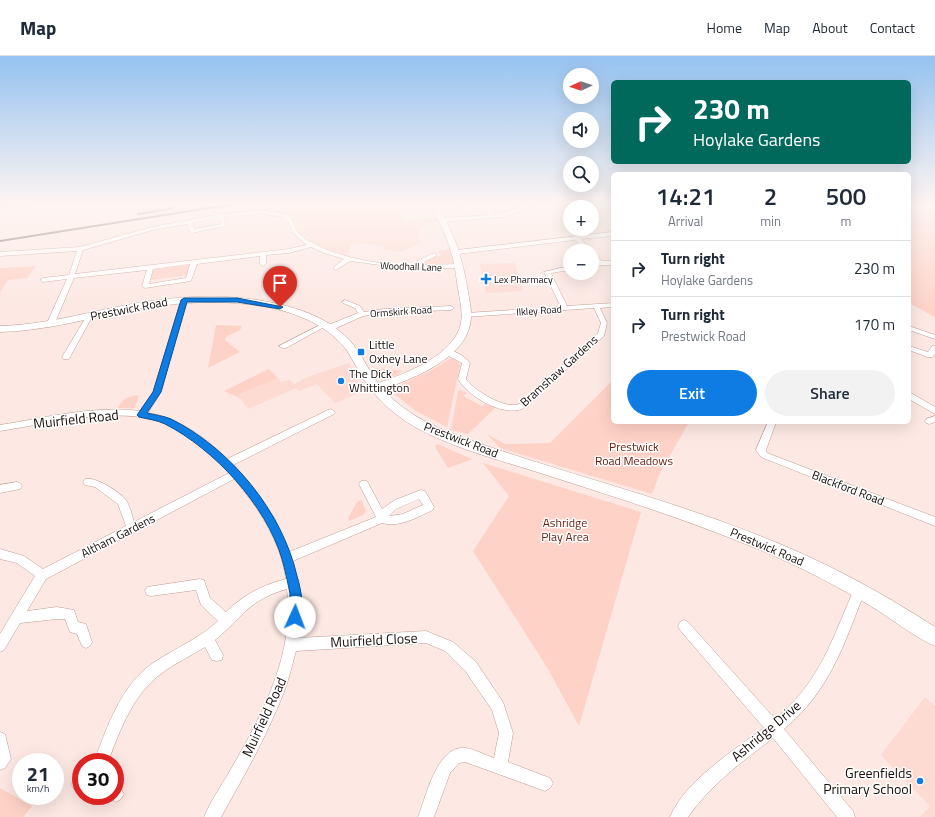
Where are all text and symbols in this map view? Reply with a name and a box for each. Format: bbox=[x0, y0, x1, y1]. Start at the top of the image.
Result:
text: Map bbox=[20, 13, 56, 42]
text: Home bbox=[707, 17, 742, 38]
text: Map bbox=[764, 17, 790, 38]
text: About bbox=[812, 17, 848, 38]
text: Contact bbox=[870, 17, 915, 38]
north arrow bbox=[563, 68, 599, 104]
map controls bbox=[563, 68, 599, 280]
text: 230 m bbox=[693, 87, 770, 130]
icon: right bbox=[627, 96, 679, 148]
button: sound bbox=[563, 112, 599, 148]
text: Hoylake Gardens bbox=[693, 126, 820, 153]
button: search bbox=[563, 156, 599, 192]
text: 14:21 bbox=[656, 178, 715, 214]
text: 2 bbox=[764, 178, 777, 214]
text: 500 bbox=[826, 178, 866, 214]
button: + bbox=[563, 200, 599, 236]
text: Arrival bbox=[668, 211, 703, 231]
text: min bbox=[760, 211, 781, 231]
text: m bbox=[841, 211, 851, 231]
button: − bbox=[563, 244, 599, 280]
text: Turn right bbox=[661, 247, 725, 270]
text: 230 m bbox=[854, 257, 895, 280]
street label: Woodhall Lane bbox=[380, 258, 442, 275]
icon: right bbox=[627, 258, 649, 280]
pin bbox=[263, 266, 297, 307]
text: Hoylake Gardens bbox=[661, 270, 753, 290]
icon: arrive bbox=[269, 272, 291, 294]
place label: Lex Pharmacy bbox=[494, 272, 553, 287]
marker: Lex Pharmacy bbox=[481, 274, 491, 284]
street label: Prestwick Road bbox=[89, 292, 169, 325]
street label: Ilkley Road bbox=[516, 301, 562, 320]
street label: Ormskirk Road bbox=[370, 302, 433, 321]
text: Turn right bbox=[661, 303, 725, 326]
text: 170 m bbox=[854, 313, 895, 336]
icon: right bbox=[627, 314, 649, 336]
text: Prestwick Road bbox=[661, 326, 746, 346]
street label: Bramshaw Gardens bbox=[515, 330, 602, 411]
place label: Little Oxhey Lane bbox=[369, 335, 427, 368]
marker: Little Oxhey Lane bbox=[356, 347, 366, 357]
place label: The Dick Whittington bbox=[349, 364, 409, 397]
button: Exit bbox=[627, 370, 757, 416]
button: Share bbox=[765, 370, 895, 416]
marker: The Dick Whittington bbox=[336, 376, 346, 386]
street label: Muirfield Road bbox=[32, 404, 120, 433]
street label: Prestwick Road bbox=[421, 417, 501, 462]
park label: Prestwick Road Meadows bbox=[595, 437, 673, 470]
street label: Blackford Road bbox=[809, 465, 887, 510]
street label: Altham Gardens bbox=[77, 508, 159, 562]
park label: Ashridge Play Area bbox=[541, 513, 589, 546]
street label: Prestwick Road bbox=[727, 522, 807, 571]
position arrow bbox=[274, 596, 316, 638]
street label: Muirfield Close bbox=[330, 627, 418, 652]
street label: Muirfield Road bbox=[236, 673, 291, 760]
street label: Ashridge Drive bbox=[726, 695, 805, 766]
speed limit sign: 30 bbox=[72, 753, 124, 805]
text: 21 bbox=[27, 758, 49, 789]
place label: Greenfields Primary School bbox=[823, 762, 912, 799]
marker: Greenfields Primary School bbox=[915, 776, 925, 786]
text: km/h bbox=[27, 781, 49, 796]

